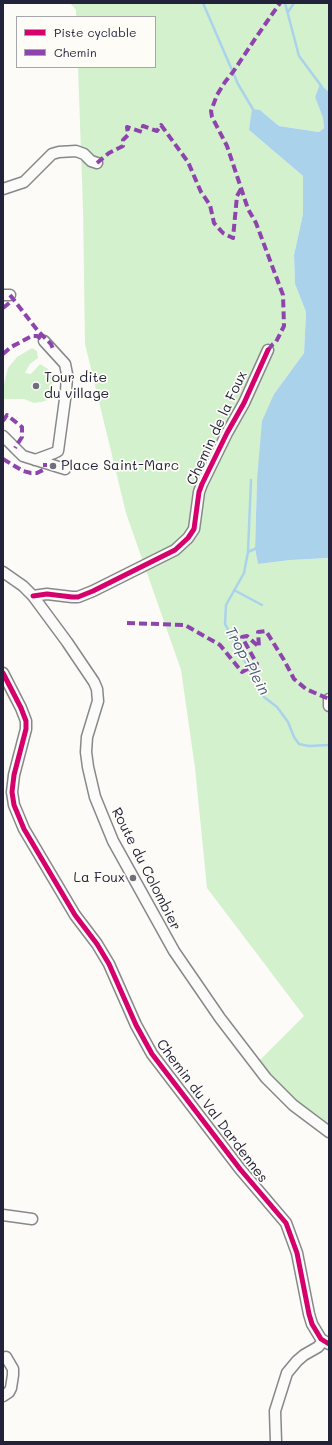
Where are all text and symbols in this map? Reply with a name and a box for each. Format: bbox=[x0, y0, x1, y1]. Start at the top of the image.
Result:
legend bbox=[16, 16, 156, 68]
text: Piste cyclable bbox=[54, 24, 136, 40]
text: Chemin bbox=[54, 44, 97, 60]
street label: Chemin de la Foux bbox=[183, 368, 251, 488]
place label: Tour dite du village bbox=[44, 370, 109, 402]
marker: Tour dite du village bbox=[31, 381, 41, 391]
place label: Place Saint-Marc bbox=[61, 458, 179, 474]
marker: Place Saint-Marc bbox=[48, 461, 58, 471]
water label: Trop-Plein bbox=[221, 624, 273, 698]
street label: Route du Colombier bbox=[108, 805, 184, 933]
place label: La Foux bbox=[74, 870, 125, 886]
marker: La Foux bbox=[128, 873, 138, 883]
street label: Chemin du Val Dardennes bbox=[153, 1036, 271, 1186]

